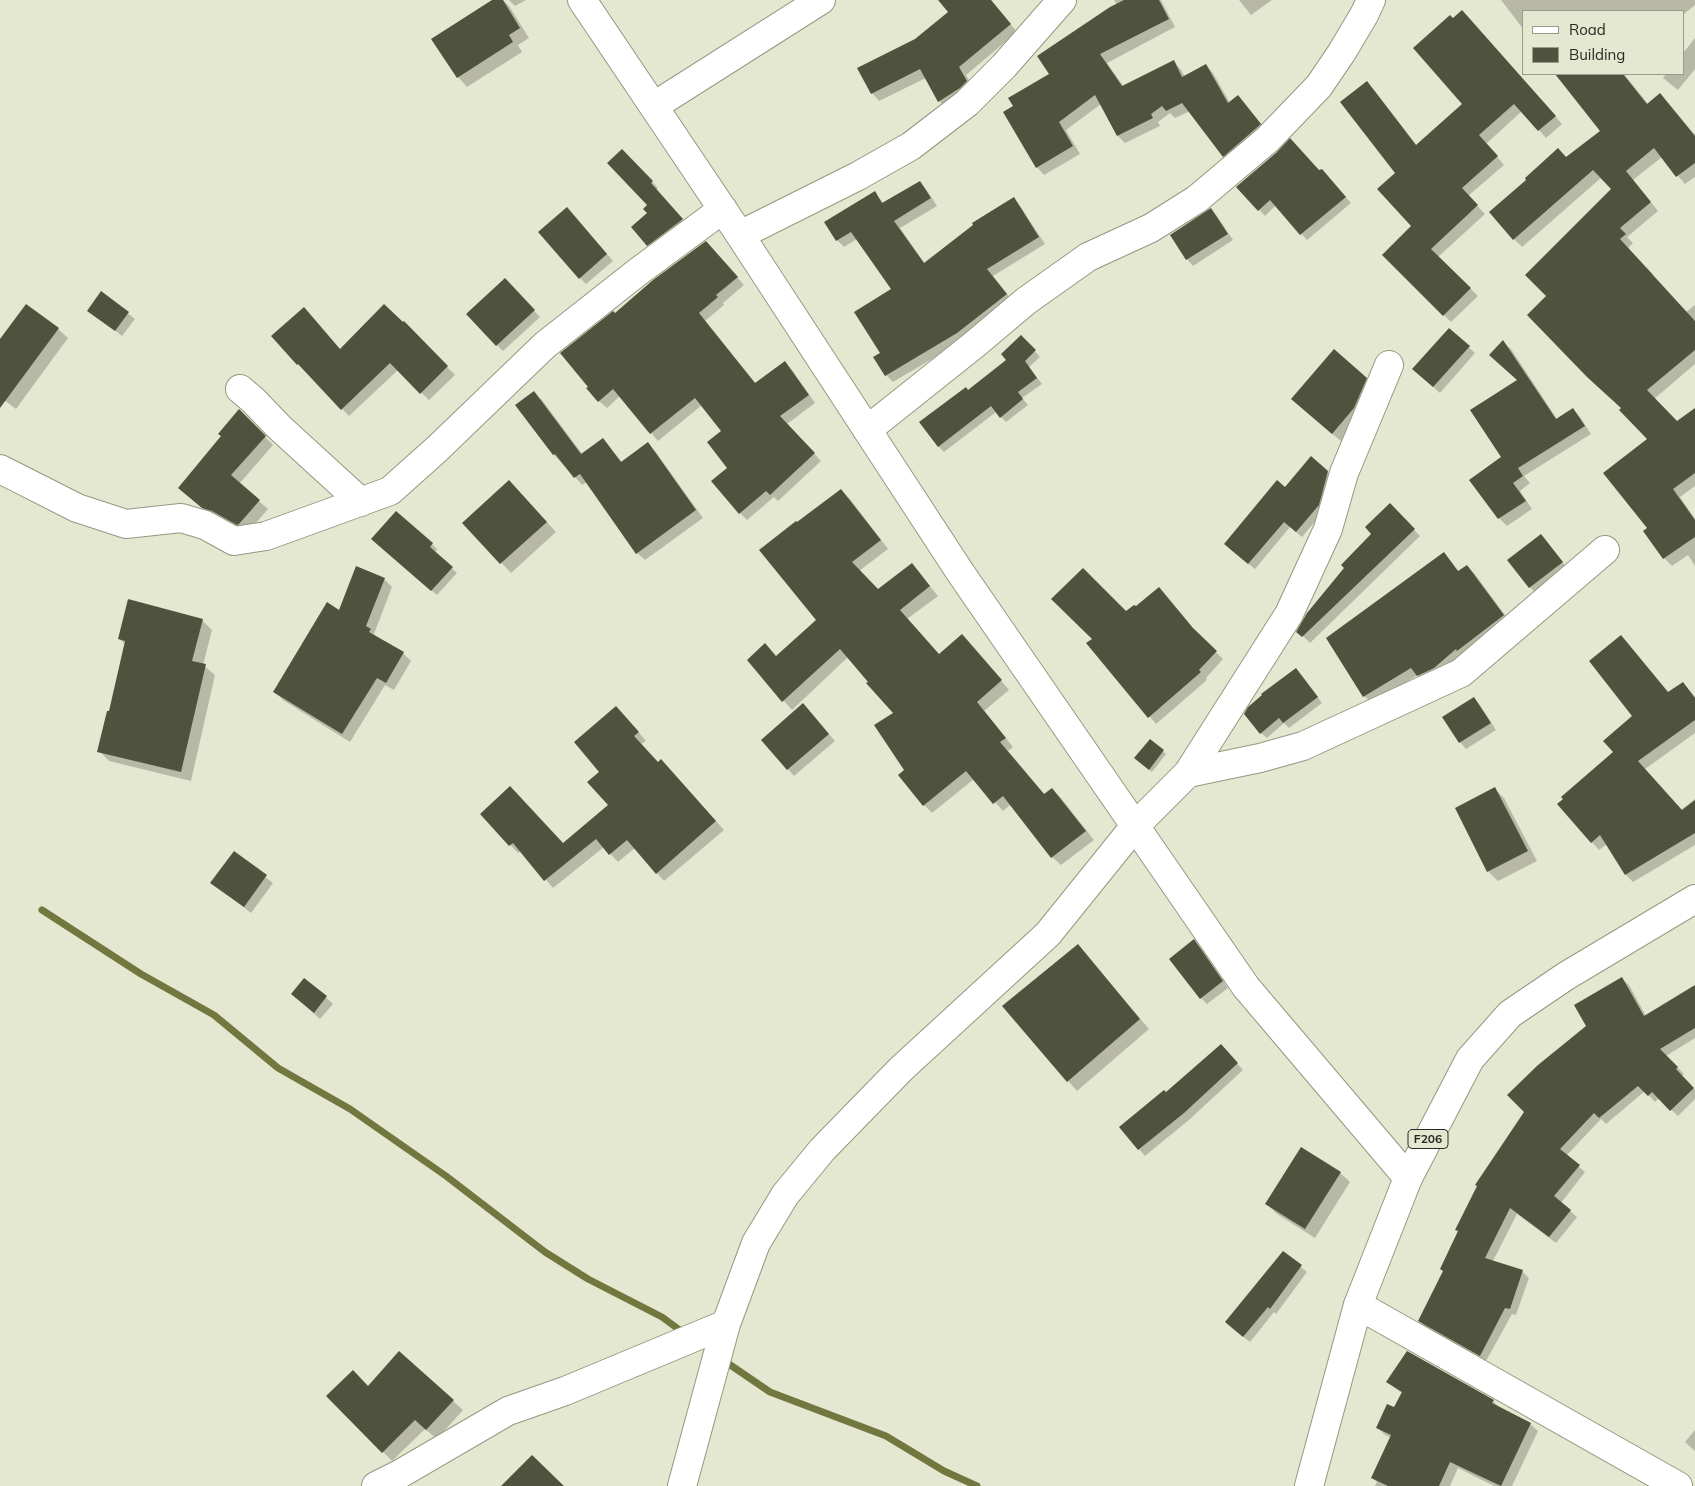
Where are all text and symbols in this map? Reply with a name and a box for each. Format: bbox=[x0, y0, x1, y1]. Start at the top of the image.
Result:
legend bbox=[1522, 10, 1685, 75]
text: Road bbox=[1569, 20, 1606, 39]
text: Building bbox=[1569, 45, 1625, 64]
road number: F206 bbox=[1408, 1130, 1448, 1148]

